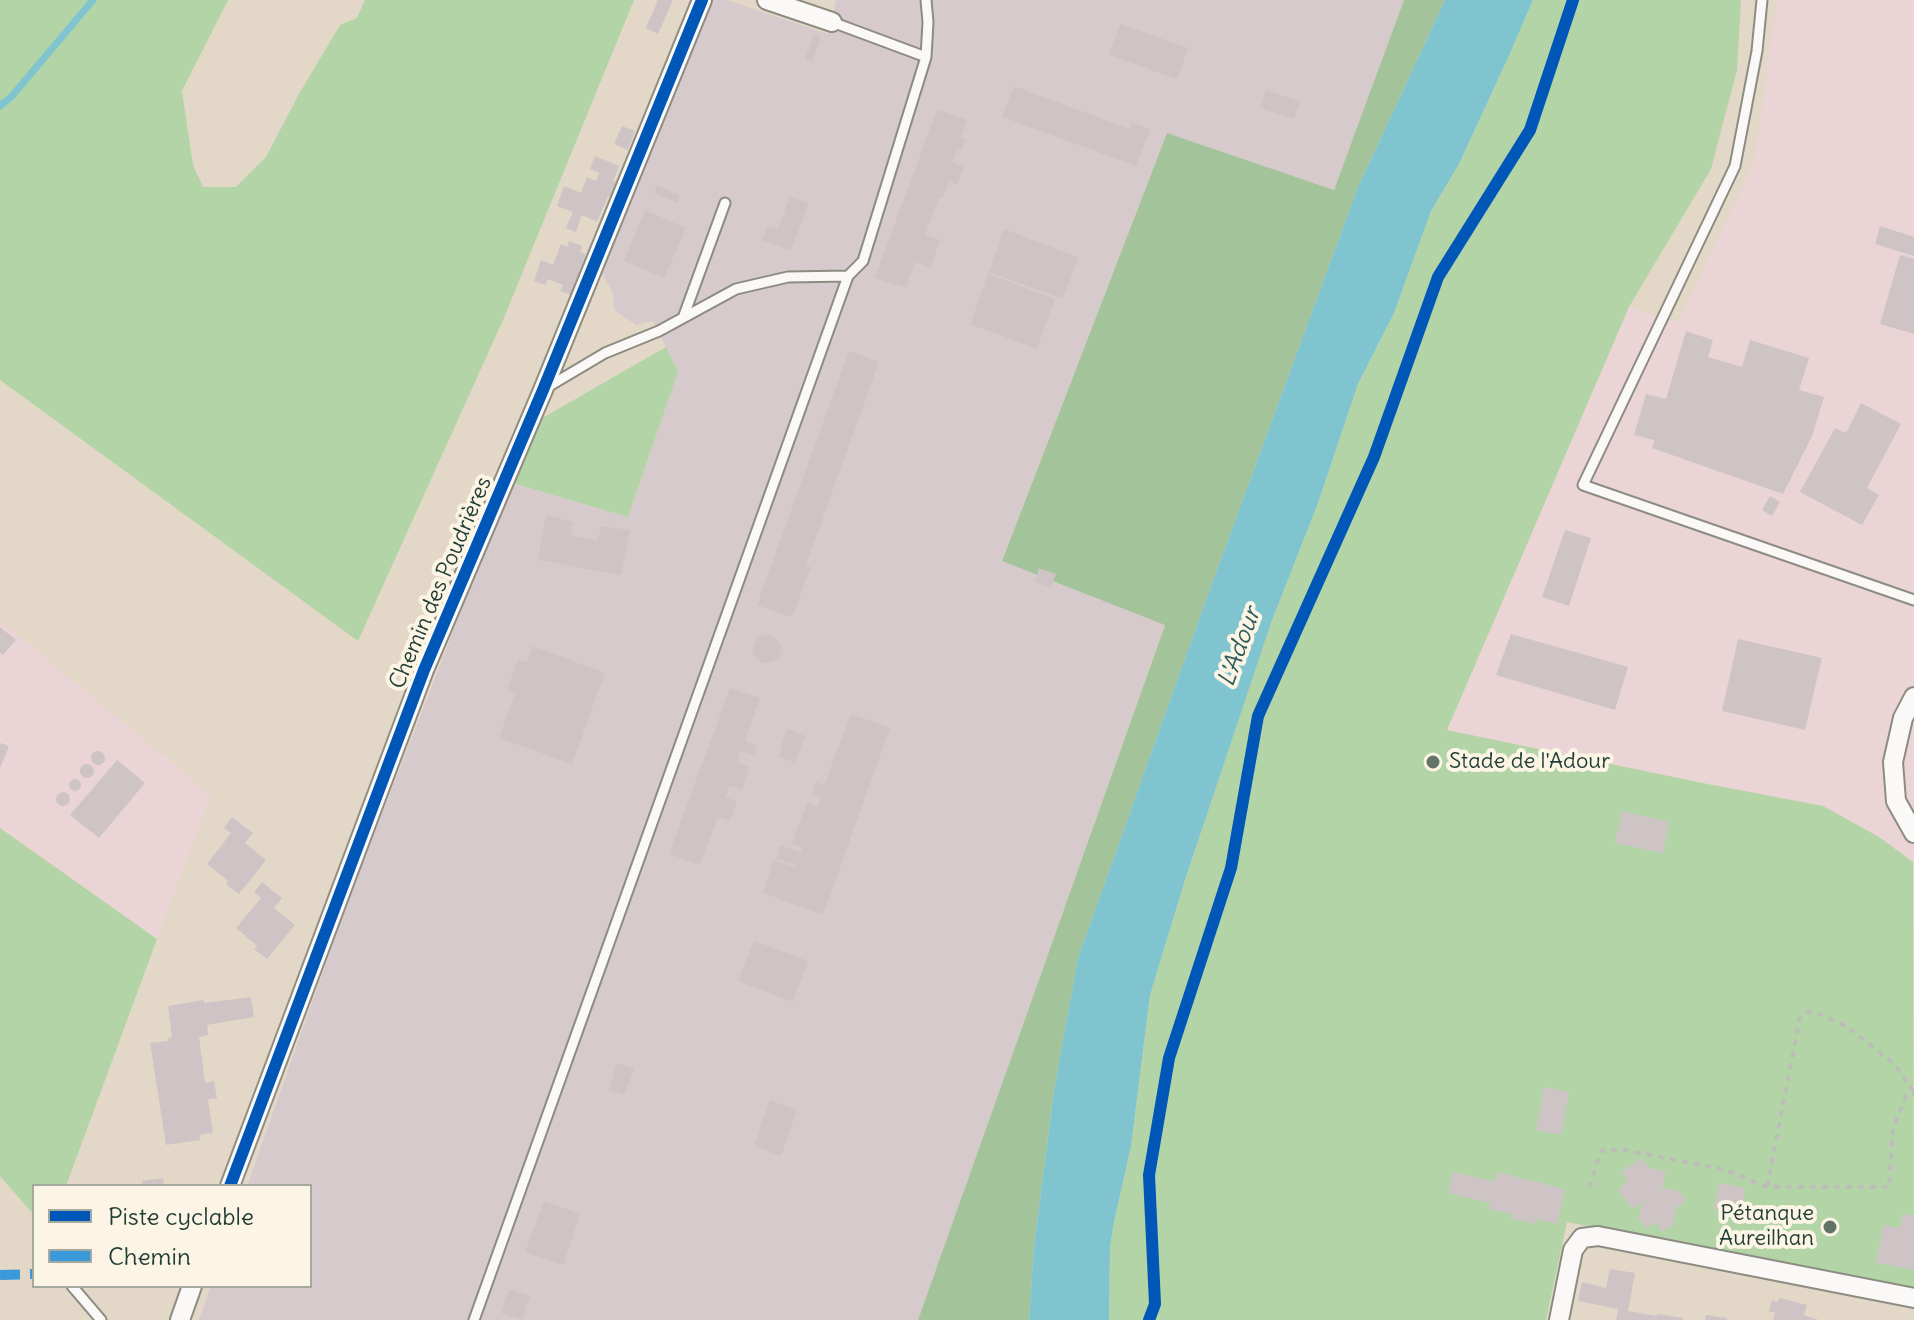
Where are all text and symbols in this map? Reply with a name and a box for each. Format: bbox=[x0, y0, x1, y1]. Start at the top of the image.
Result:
street label: Chemin des Poudrières bbox=[384, 473, 498, 693]
water label: L'Adour bbox=[1213, 604, 1267, 690]
place label: Stade de l'Adour bbox=[1449, 749, 1610, 775]
marker: Stade de l'Adour bbox=[1424, 753, 1442, 771]
legend bbox=[32, 1184, 312, 1288]
text: Piste cyclable bbox=[108, 1201, 254, 1231]
place label: Pétanque Aureilhan bbox=[1719, 1201, 1814, 1252]
marker: Pétanque Aureilhan bbox=[1821, 1218, 1839, 1236]
text: Chemin bbox=[108, 1241, 191, 1271]

